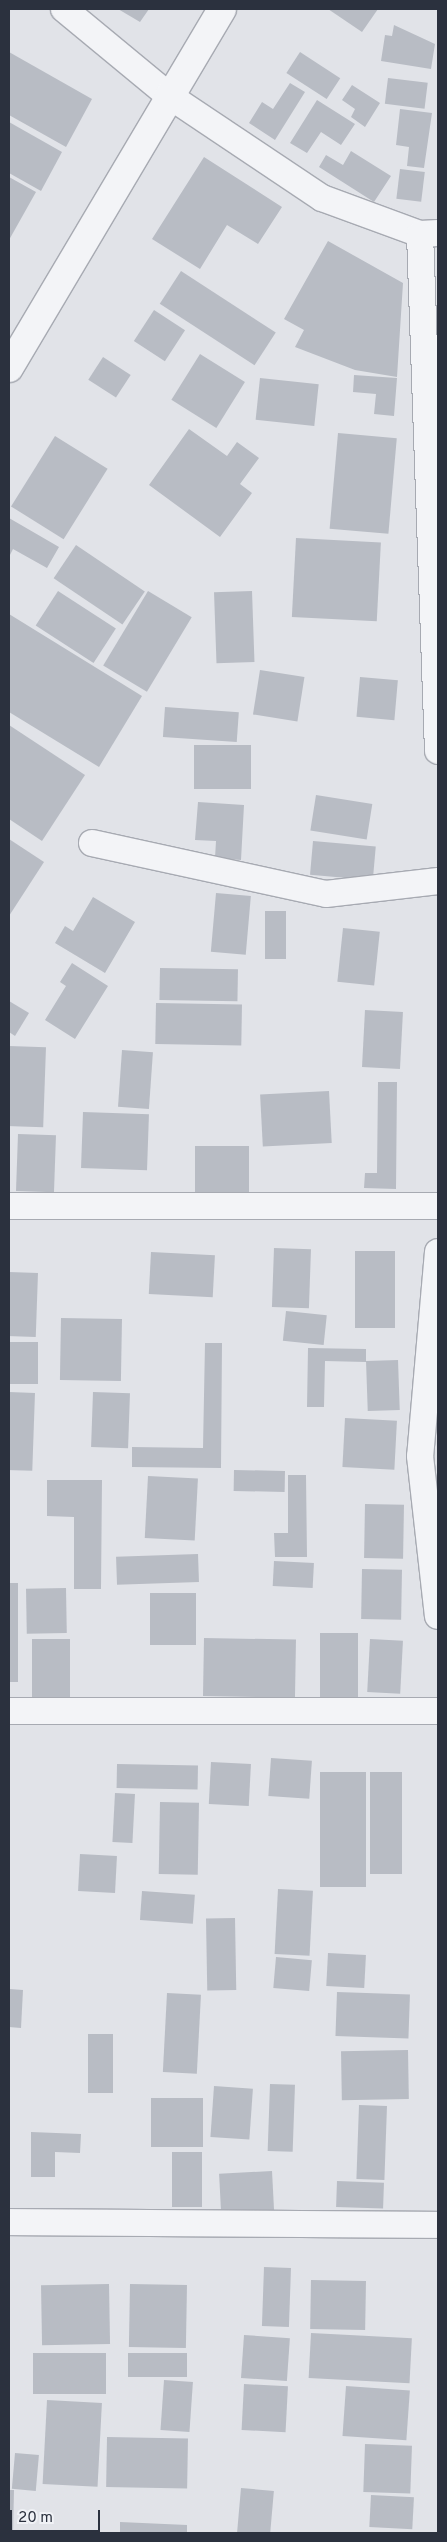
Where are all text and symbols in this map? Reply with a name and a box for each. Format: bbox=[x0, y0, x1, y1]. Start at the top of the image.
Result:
scale bar bbox=[12, 2500, 102, 2532]
text: 20 m bbox=[18, 2509, 53, 2528]

